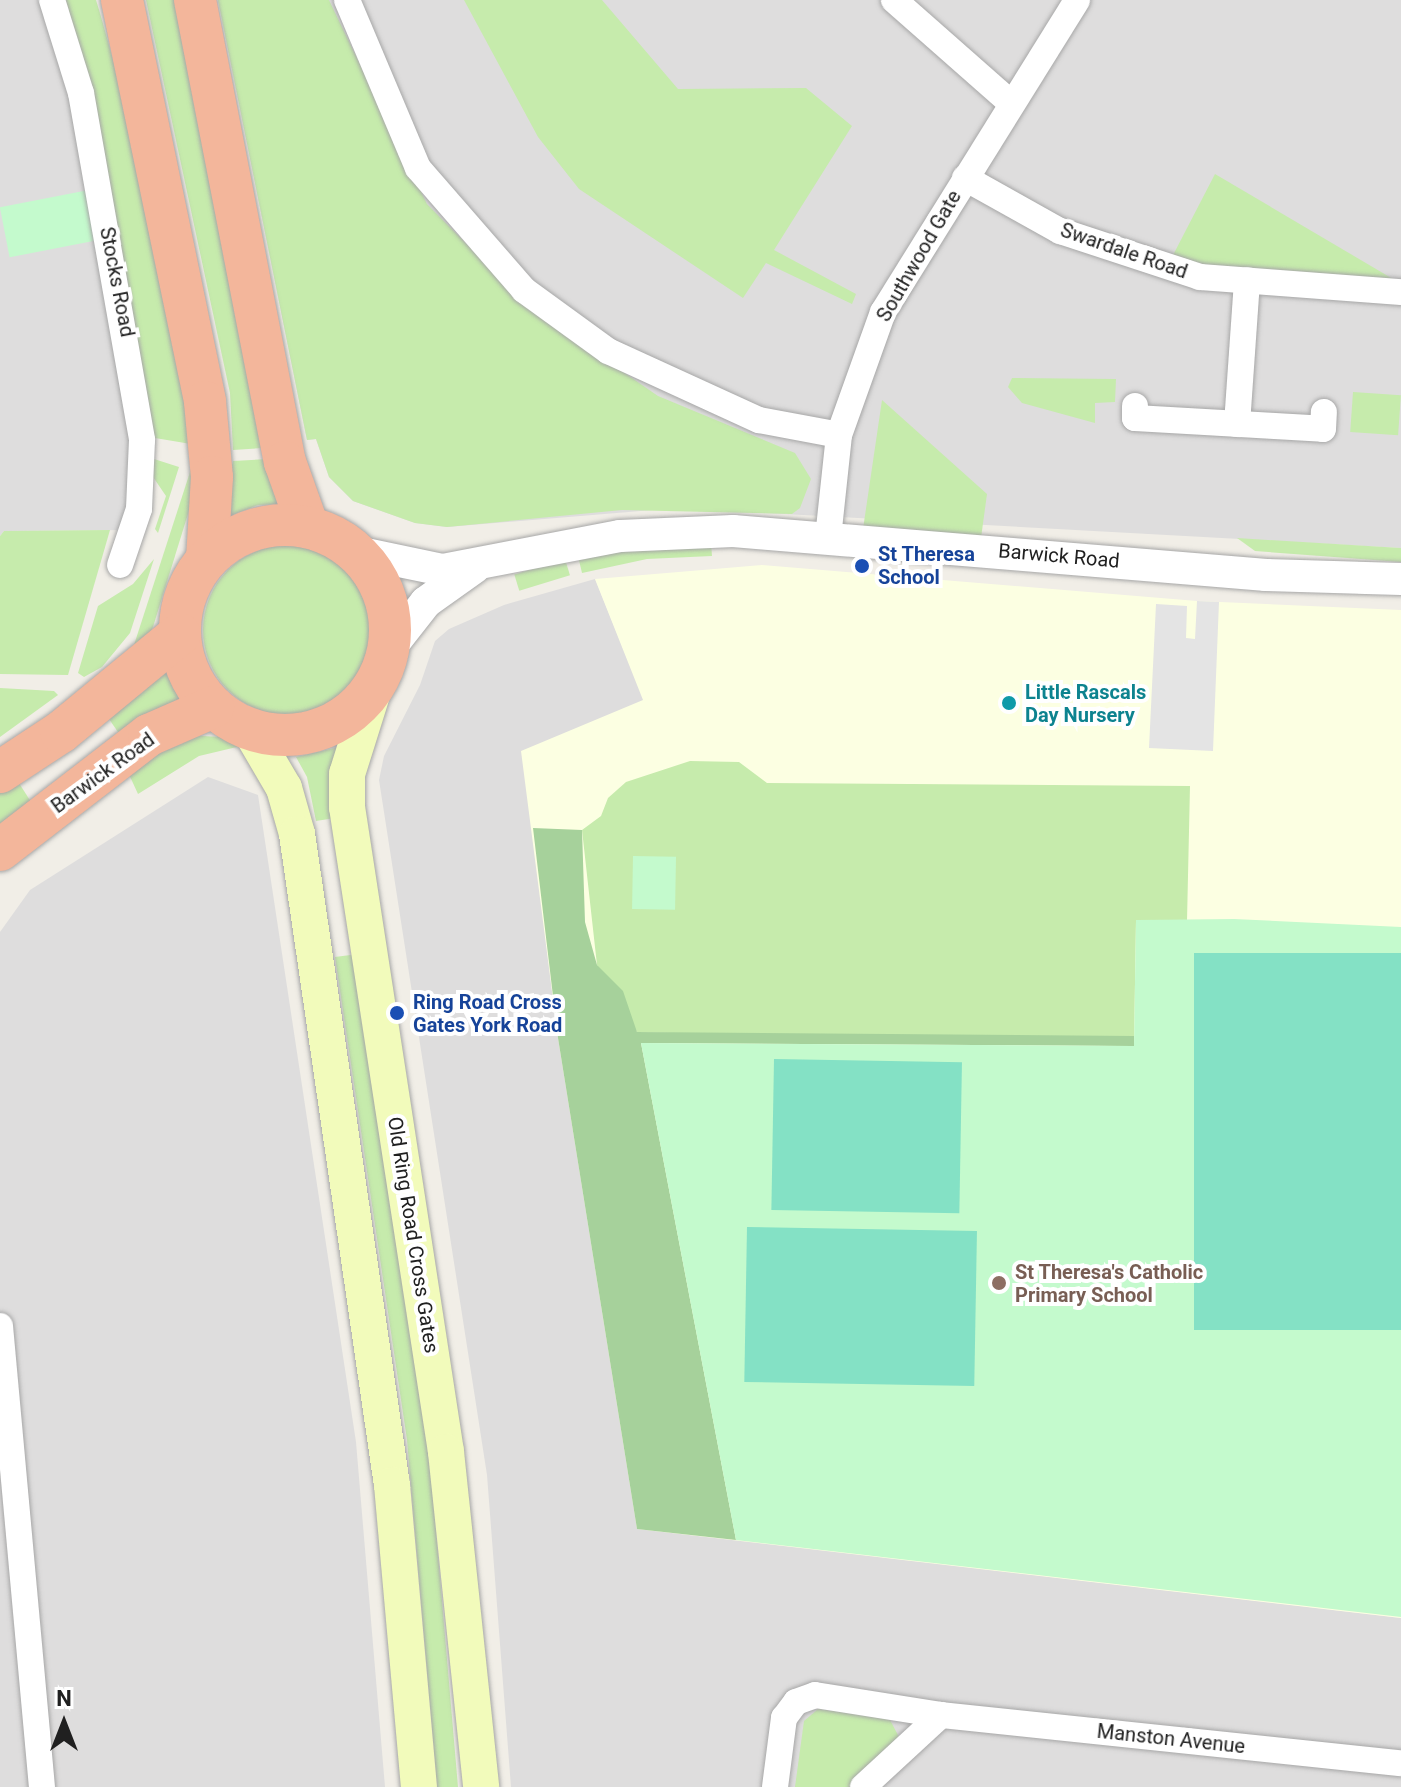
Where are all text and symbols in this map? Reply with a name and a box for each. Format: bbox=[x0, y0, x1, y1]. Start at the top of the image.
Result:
street label: Southwood Gate bbox=[872, 186, 966, 326]
street label: Swardale Road bbox=[1057, 218, 1191, 284]
street label: Stocks Road bbox=[95, 225, 139, 339]
street label: Barwick Road bbox=[997, 539, 1121, 573]
place label: St Theresa School bbox=[878, 542, 975, 589]
marker: St Theresa School bbox=[853, 557, 871, 575]
place label: Little Rascals Day Nursery bbox=[1025, 680, 1146, 727]
marker: Little Rascals Day Nursery bbox=[1000, 694, 1018, 712]
street label: Barwick Road bbox=[47, 728, 159, 818]
place label: Ring Road Cross Gates York Road bbox=[413, 990, 562, 1037]
marker: Ring Road Cross Gates York Road bbox=[388, 1004, 406, 1022]
street label: Old Ring Road Cross Gates bbox=[382, 1115, 444, 1355]
place label: St Theresa's Catholic Primary School bbox=[1015, 1260, 1204, 1307]
marker: St Theresa's Catholic Primary School bbox=[990, 1274, 1008, 1292]
north arrow bbox=[24, 1683, 104, 1763]
text: N bbox=[56, 1686, 72, 1711]
street label: Manston Avenue bbox=[1096, 1719, 1246, 1759]

